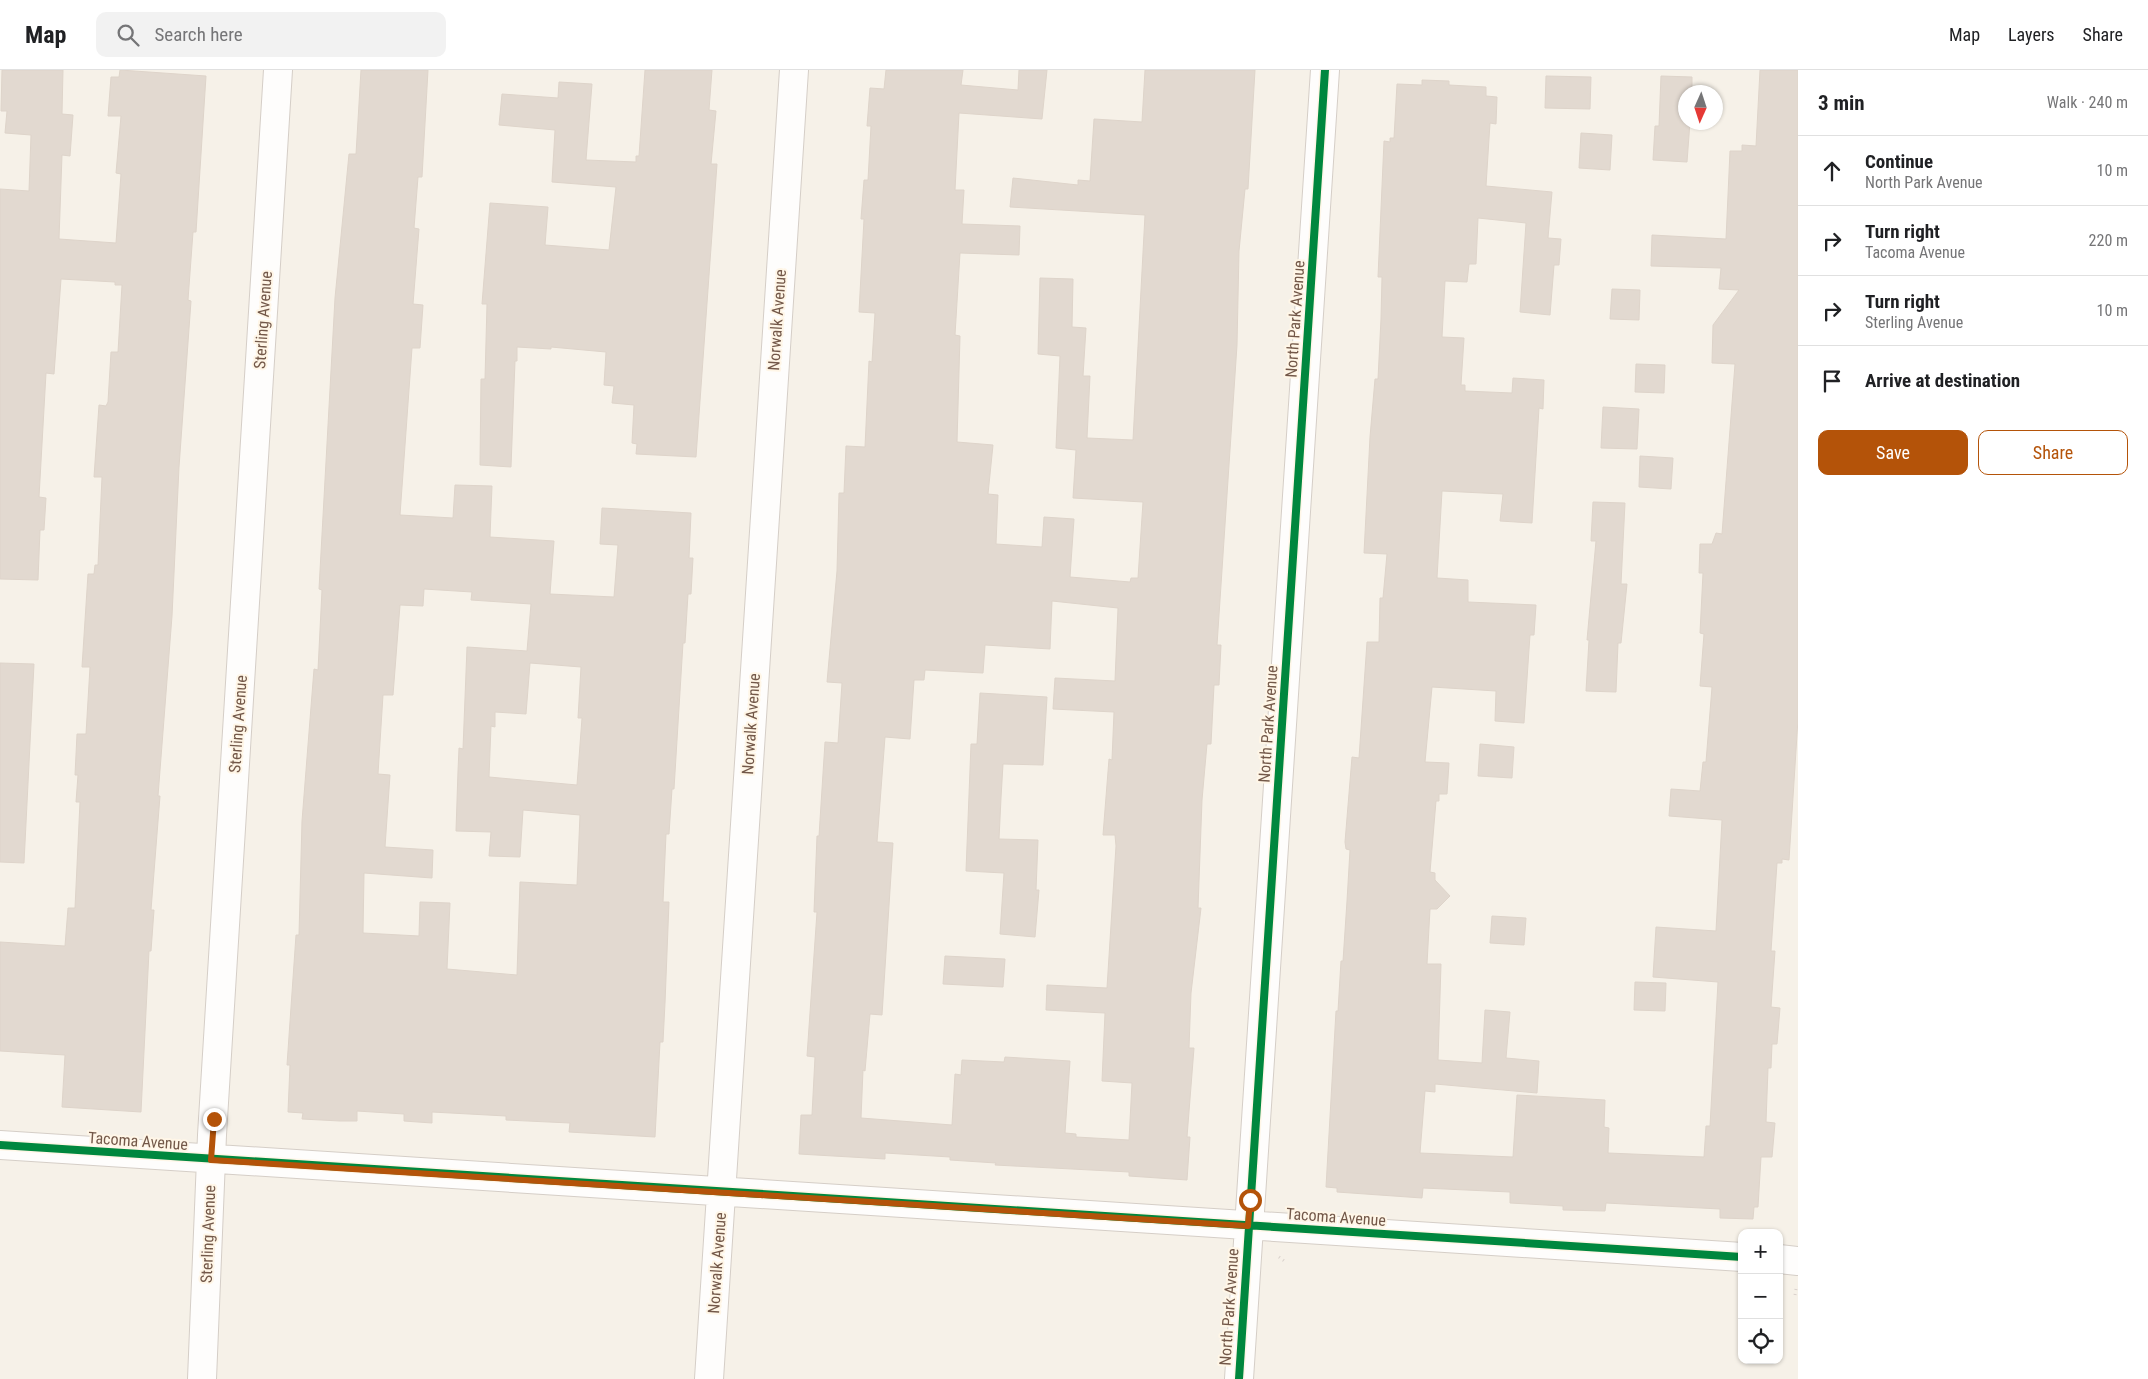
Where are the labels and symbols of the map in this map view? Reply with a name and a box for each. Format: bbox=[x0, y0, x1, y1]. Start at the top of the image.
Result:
north arrow bbox=[1678, 85, 1723, 130]
street label: North Park Avenue bbox=[1281, 260, 1309, 378]
street label: Norwalk Avenue bbox=[764, 269, 790, 371]
street label: Sterling Avenue bbox=[250, 270, 276, 370]
street label: North Park Avenue bbox=[1254, 665, 1282, 783]
street label: Norwalk Avenue bbox=[738, 673, 764, 775]
street label: Sterling Avenue bbox=[225, 674, 251, 774]
route end bbox=[203, 1108, 226, 1131]
street label: Tacoma Avenue bbox=[87, 1128, 189, 1154]
street label: Sterling Avenue bbox=[197, 1185, 219, 1283]
route start bbox=[1239, 1189, 1262, 1212]
street label: Tacoma Avenue bbox=[1285, 1204, 1387, 1230]
street label: Norwalk Avenue bbox=[704, 1212, 730, 1314]
street label: North Park Avenue bbox=[1215, 1248, 1243, 1366]

